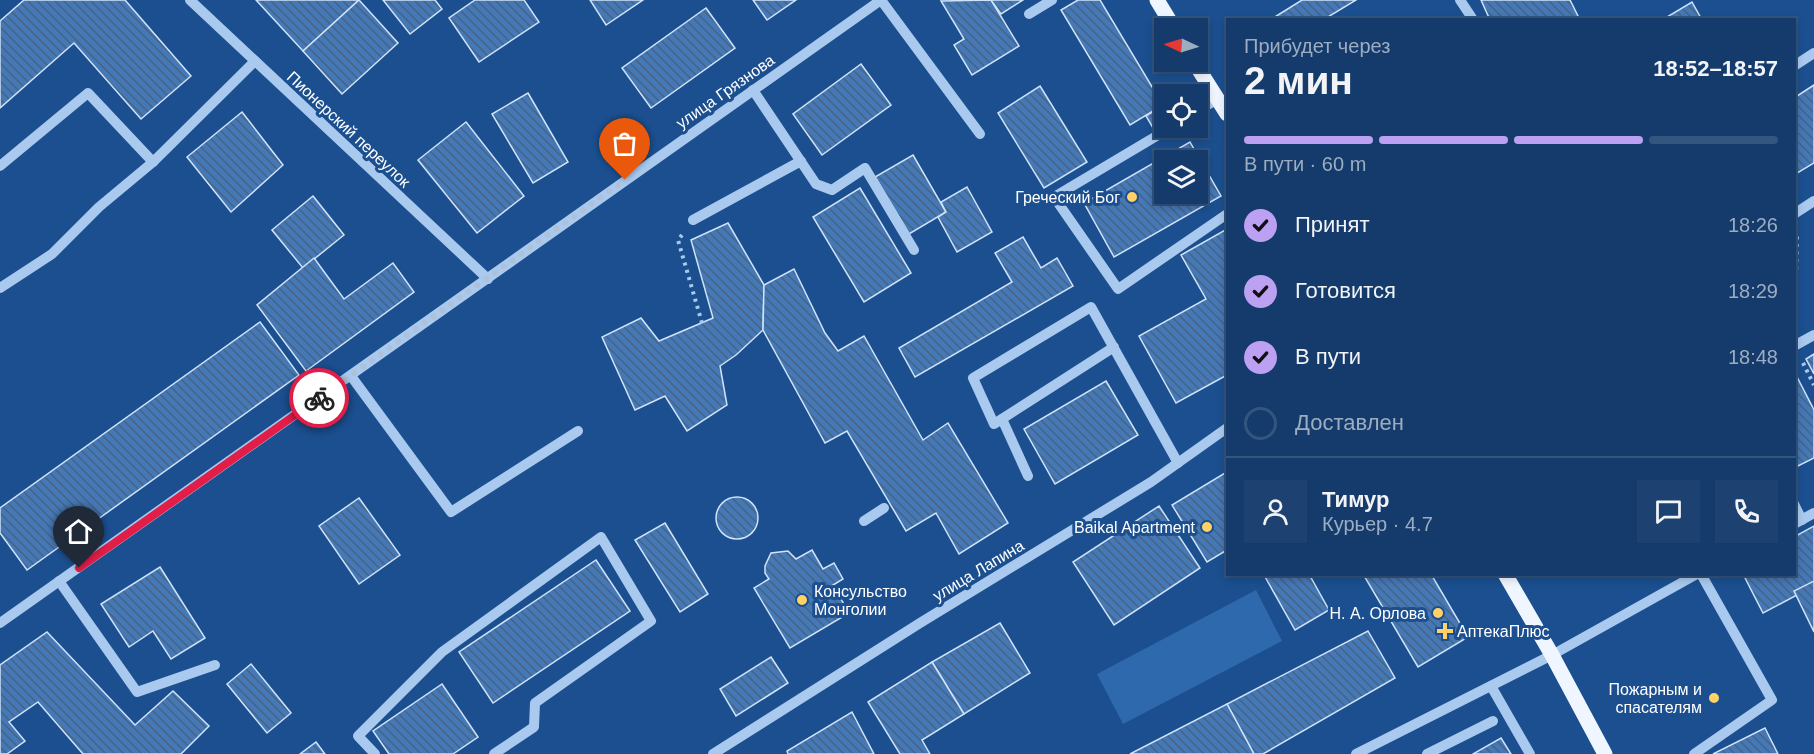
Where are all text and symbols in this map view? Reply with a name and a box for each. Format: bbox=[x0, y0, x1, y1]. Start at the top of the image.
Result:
north arrow bbox=[1154, 18, 1208, 72]
map controls bbox=[1154, 18, 1208, 204]
text: Прибудет через bbox=[1244, 35, 1390, 57]
street label: улица Грязнова bbox=[673, 51, 778, 132]
text: 18:52–18:57 bbox=[1653, 56, 1778, 81]
text: 2 мин bbox=[1244, 59, 1353, 102]
street label: Пионерский переулок bbox=[284, 68, 414, 191]
button: locate bbox=[1154, 84, 1208, 138]
pin bbox=[599, 118, 650, 180]
icon: bag bbox=[608, 127, 641, 160]
button: layers bbox=[1154, 150, 1208, 204]
text: В пути · 60 m bbox=[1244, 153, 1366, 175]
place label: Греческий Бог bbox=[1015, 189, 1120, 206]
marker: Греческий Бог bbox=[1125, 190, 1139, 204]
icon: check bbox=[1244, 209, 1277, 242]
text: Принят bbox=[1295, 212, 1369, 237]
text: 18:26 bbox=[1728, 214, 1778, 236]
icon: check bbox=[1244, 275, 1277, 308]
text: Готовится bbox=[1295, 278, 1396, 303]
text: 18:29 bbox=[1728, 280, 1778, 302]
icon: check bbox=[1244, 341, 1277, 374]
text: В пути bbox=[1295, 344, 1361, 369]
text: 18:48 bbox=[1728, 346, 1778, 368]
courier bbox=[289, 368, 349, 428]
icon: bike bbox=[303, 382, 336, 415]
text: Доставлен bbox=[1295, 410, 1404, 435]
button: person bbox=[1244, 480, 1307, 543]
button: chat bbox=[1637, 480, 1700, 543]
button: phone bbox=[1715, 480, 1778, 543]
text: Тимур bbox=[1322, 487, 1390, 512]
pin bbox=[53, 506, 104, 568]
text: Курьер · 4.7 bbox=[1322, 513, 1433, 535]
icon: home bbox=[62, 515, 95, 548]
place label: Baikal Apartment bbox=[1074, 519, 1196, 536]
marker: Baikal Apartment bbox=[1200, 520, 1214, 534]
street label: улица Лапина bbox=[930, 537, 1027, 604]
place label: Консульство Монголии bbox=[814, 583, 907, 618]
marker: Консульство Монголии bbox=[795, 593, 809, 607]
place label: Н. А. Орлова bbox=[1330, 605, 1426, 622]
marker: Н. А. Орлова bbox=[1431, 606, 1445, 620]
place label: АптекаПлюс bbox=[1457, 623, 1549, 640]
marker: АптекаПлюс bbox=[1438, 624, 1452, 638]
place label: Пожарным и спасателям bbox=[1609, 681, 1702, 716]
marker: Пожарным и спасателям bbox=[1707, 691, 1721, 705]

